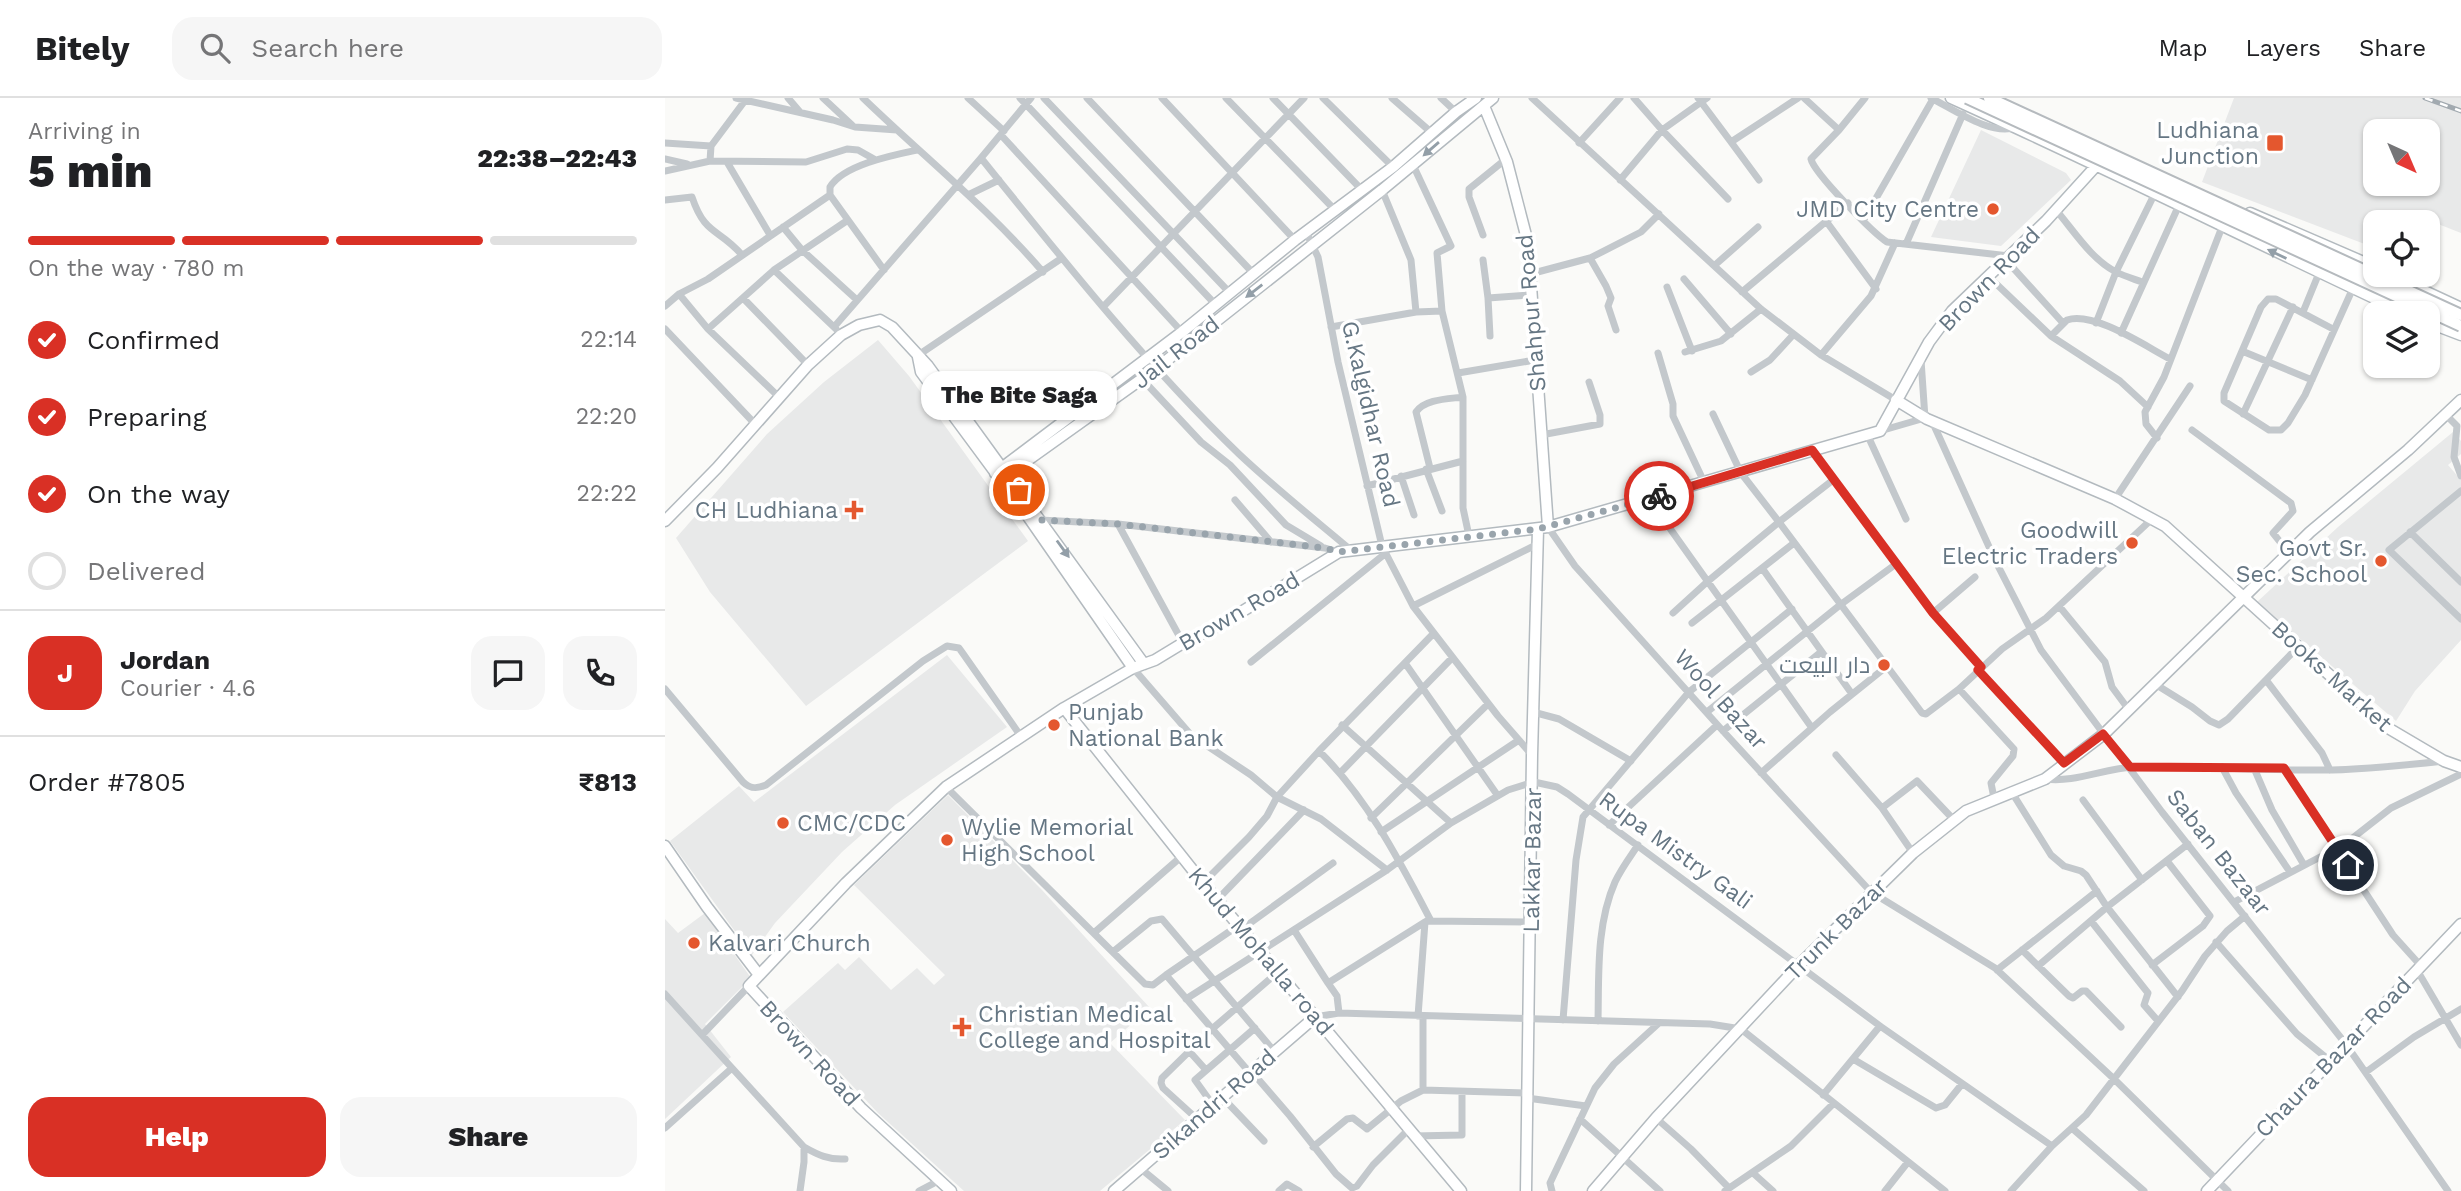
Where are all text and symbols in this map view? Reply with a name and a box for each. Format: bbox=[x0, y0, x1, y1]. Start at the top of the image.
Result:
search box bbox=[172, 17, 662, 80]
text: Bitely bbox=[35, 29, 130, 68]
icon: search bbox=[196, 29, 234, 67]
text: Search here bbox=[252, 33, 404, 63]
text: Map bbox=[2159, 34, 2207, 62]
text: Layers bbox=[2245, 34, 2321, 62]
text: Share bbox=[2359, 34, 2426, 62]
place label: Ludhiana Junction bbox=[2156, 117, 2259, 170]
text: Arriving in bbox=[28, 118, 141, 145]
north arrow bbox=[2363, 119, 2439, 196]
map controls bbox=[2363, 119, 2440, 378]
marker: Ludhiana Junction bbox=[2265, 133, 2285, 153]
one-way arrow bbox=[1422, 141, 1440, 157]
text: 22:38–22:43 bbox=[477, 143, 637, 173]
text: 5 min bbox=[28, 144, 153, 198]
place label: JMD City Centre bbox=[1796, 196, 1979, 223]
marker: JMD City Centre bbox=[1985, 201, 2001, 217]
button: locate bbox=[2363, 210, 2440, 287]
street label: Brown Road bbox=[1933, 221, 2046, 337]
street label: Shahpur Road bbox=[1511, 233, 1552, 393]
one-way arrow bbox=[2267, 248, 2288, 259]
text: On the way · 780 m bbox=[28, 255, 244, 282]
one-way arrow bbox=[1245, 284, 1263, 299]
button: layers bbox=[2363, 301, 2440, 378]
street label: Jail Road bbox=[1128, 310, 1225, 394]
street label: G.Kalgidhar Road bbox=[1336, 318, 1405, 510]
icon: check bbox=[28, 321, 66, 359]
text: Confirmed bbox=[87, 325, 220, 355]
text: 22:14 bbox=[580, 326, 637, 353]
callout: The Bite Saga bbox=[921, 371, 1117, 420]
text: The Bite Saga bbox=[941, 382, 1097, 409]
icon: check bbox=[28, 398, 66, 436]
text: Preparing bbox=[87, 402, 207, 432]
text: 22:20 bbox=[576, 403, 637, 430]
pin bbox=[989, 460, 1049, 520]
courier bbox=[1624, 461, 1694, 531]
icon: bag bbox=[1000, 471, 1038, 509]
icon: check bbox=[28, 475, 66, 513]
icon: bike bbox=[1640, 477, 1678, 515]
text: On the way bbox=[87, 479, 230, 509]
text: 22:22 bbox=[577, 480, 637, 507]
place label: CH Ludhiana bbox=[695, 497, 838, 524]
marker: CH Ludhiana bbox=[844, 500, 864, 520]
place label: Goodwill Electric Traders bbox=[1942, 517, 2118, 570]
marker: Goodwill Electric Traders bbox=[2124, 535, 2140, 551]
place label: Govt Sr. Sec. School bbox=[2236, 535, 2367, 588]
one-way arrow bbox=[1056, 540, 1070, 558]
marker: Govt Sr. Sec. School bbox=[2373, 553, 2389, 569]
text: Delivered bbox=[87, 556, 206, 586]
street label: Brown Road bbox=[1174, 566, 1304, 657]
street label: Books Market bbox=[2266, 615, 2398, 738]
button: chat bbox=[471, 636, 545, 710]
button: phone bbox=[563, 636, 637, 710]
street label: Wool Bazar bbox=[1669, 644, 1773, 755]
text: Jordan bbox=[120, 645, 210, 675]
place label: دار البیعت bbox=[1779, 652, 1870, 679]
marker: دار البیعت bbox=[1876, 657, 1892, 673]
text: J bbox=[57, 658, 73, 688]
text: Courier · 4.6 bbox=[120, 675, 256, 702]
place label: Punjab National Bank bbox=[1068, 699, 1224, 752]
marker: Punjab National Bank bbox=[1046, 717, 1062, 733]
text: Order #7805 bbox=[28, 767, 186, 797]
text: ₹813 bbox=[578, 767, 637, 797]
street label: Saban Bazaar bbox=[2161, 784, 2276, 921]
street label: Rupa Mistry Gali bbox=[1594, 786, 1758, 915]
street label: Lakkar Bazar bbox=[1518, 787, 1547, 933]
place label: CMC/CDC bbox=[797, 810, 906, 837]
place label: Wylie Memorial High School bbox=[961, 814, 1133, 867]
marker: CMC/CDC bbox=[775, 815, 791, 831]
marker: Wylie Memorial High School bbox=[939, 832, 955, 848]
pin bbox=[2318, 835, 2378, 895]
icon: home bbox=[2329, 846, 2367, 884]
street label: Khud Mohalla road bbox=[1182, 862, 1339, 1041]
street label: Trunk Bazar bbox=[1780, 873, 1893, 986]
place label: Kalvari Church bbox=[708, 930, 871, 957]
marker: Kalvari Church bbox=[686, 935, 702, 951]
street label: Chaura Bazar Road bbox=[2250, 971, 2417, 1143]
street label: Brown Road bbox=[754, 995, 866, 1112]
place label: Christian Medical College and Hospital bbox=[978, 1001, 1211, 1054]
marker: Christian Medical College and Hospital bbox=[952, 1017, 972, 1037]
street label: Sikandri Road bbox=[1147, 1043, 1282, 1165]
button: Help bbox=[28, 1097, 326, 1177]
button: Share bbox=[340, 1097, 637, 1177]

